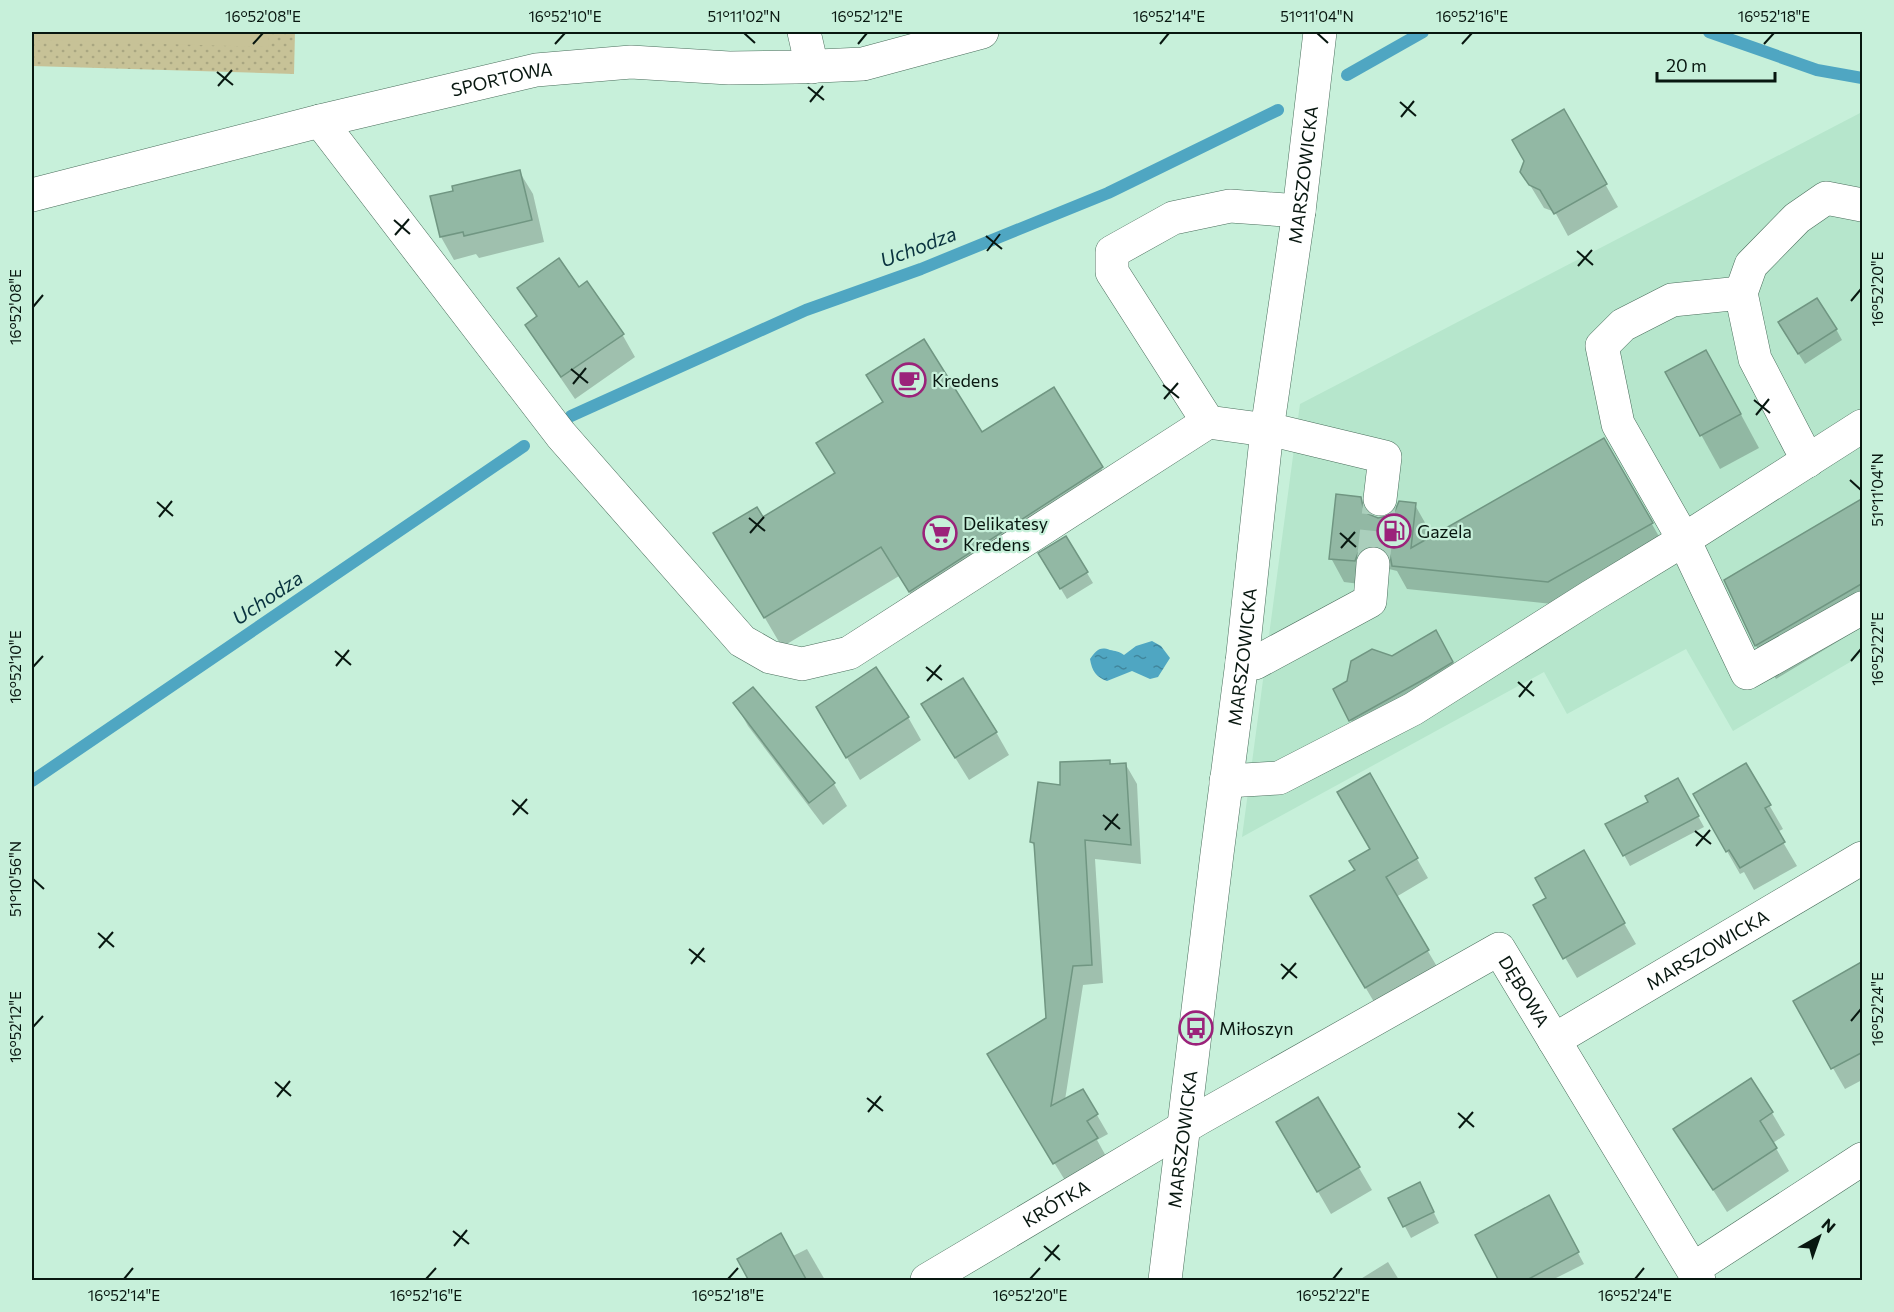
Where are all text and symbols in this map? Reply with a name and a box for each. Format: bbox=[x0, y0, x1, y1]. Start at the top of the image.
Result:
text: 16°52'08"E bbox=[225, 7, 301, 25]
text: 16°52'10"E bbox=[528, 7, 602, 25]
text: 51°11'02"N bbox=[707, 7, 781, 25]
text: 16°52'12"E bbox=[831, 7, 903, 25]
text: 16°52'14"E bbox=[1133, 7, 1205, 25]
text: 51°11'04"N bbox=[1280, 7, 1354, 25]
text: 16°52'16"E bbox=[1436, 7, 1508, 25]
text: 16°52'18"E bbox=[1738, 7, 1810, 25]
scale bar bbox=[1657, 45, 1776, 83]
text: 20 m bbox=[1666, 54, 1707, 76]
street label: SPORTOWA bbox=[449, 58, 553, 101]
street label: MARSZOWICKA bbox=[1283, 105, 1322, 245]
water label: Uchodza bbox=[876, 220, 960, 272]
text: 16°52'20"E bbox=[1868, 251, 1886, 327]
text: 16°52'08"E bbox=[6, 269, 24, 345]
cafe icon: Kredens bbox=[891, 362, 927, 398]
place label: Kredens bbox=[932, 369, 999, 391]
text: 51°11'04"N bbox=[1868, 453, 1886, 527]
place label: Delikatesy Kredens bbox=[963, 512, 1048, 555]
fuel station icon: Gazela bbox=[1376, 513, 1412, 549]
supermarket icon: Delikatesy Kredens bbox=[922, 515, 958, 551]
place label: Gazela bbox=[1417, 520, 1472, 542]
water label: Uchodza bbox=[227, 565, 307, 629]
street label: MARSZOWICKA bbox=[1223, 587, 1261, 727]
text: 16°52'22"E bbox=[1868, 612, 1886, 686]
text: 16°52'10"E bbox=[6, 630, 24, 704]
text: 51°10'56"N bbox=[6, 841, 24, 917]
street label: MARSZOWICKA bbox=[1642, 905, 1773, 994]
street label: DĘBOWA bbox=[1494, 951, 1554, 1031]
text: 16°52'24"E bbox=[1868, 972, 1886, 1046]
text: 16°52'12"E bbox=[6, 991, 24, 1063]
bus stop icon: Miłoszyn bbox=[1178, 1010, 1214, 1046]
place label: Miłoszyn bbox=[1219, 1017, 1294, 1039]
street label: MARSZOWICKA bbox=[1163, 1069, 1202, 1209]
street label: KRÓTKA bbox=[1019, 1175, 1093, 1232]
north arrow bbox=[1789, 1207, 1849, 1267]
text: N bbox=[1818, 1214, 1840, 1236]
text: 16°52'14"E bbox=[88, 1286, 160, 1304]
text: 16°52'16"E bbox=[390, 1286, 462, 1304]
text: 16°52'18"E bbox=[692, 1286, 764, 1304]
text: 16°52'20"E bbox=[992, 1286, 1068, 1304]
text: 16°52'22"E bbox=[1296, 1286, 1370, 1304]
text: 16°52'24"E bbox=[1598, 1286, 1672, 1304]

